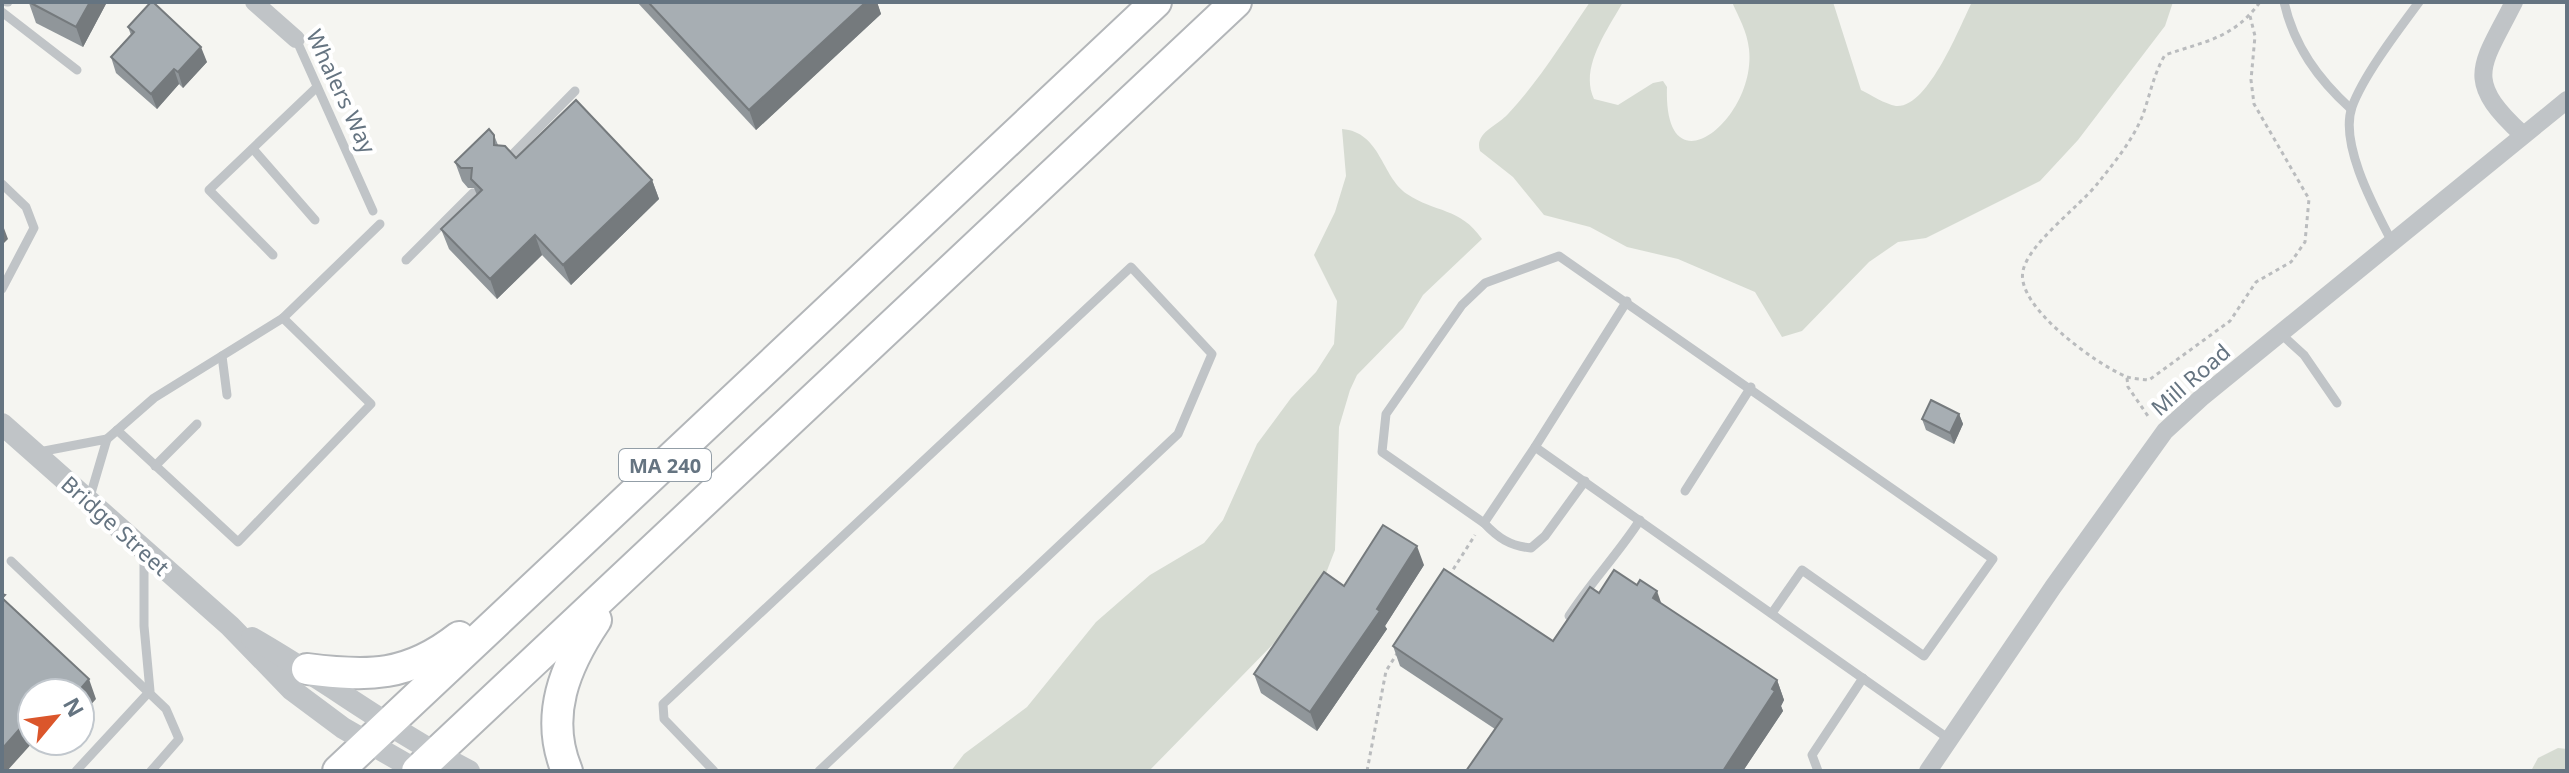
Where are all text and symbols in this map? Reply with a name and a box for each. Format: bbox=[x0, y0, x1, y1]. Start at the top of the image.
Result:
street label: Whalers Way bbox=[300, 24, 384, 158]
street label: Mill Road bbox=[2144, 336, 2236, 422]
road number: MA 240 bbox=[619, 449, 711, 481]
street label: Bridge Street bbox=[56, 468, 176, 582]
north arrow bbox=[16, 677, 96, 757]
text: N bbox=[57, 692, 92, 722]

